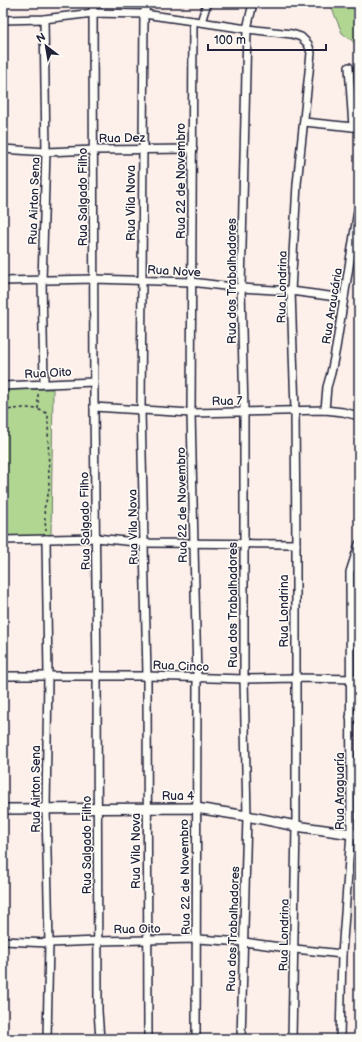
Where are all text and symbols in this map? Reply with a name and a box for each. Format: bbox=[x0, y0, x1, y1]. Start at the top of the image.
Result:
north arrow bbox=[26, 26, 66, 66]
scale bar bbox=[208, 26, 326, 52]
text: N bbox=[34, 30, 48, 46]
text: 100 m bbox=[214, 33, 246, 48]
street label: Rua 22 de Novembro bbox=[174, 123, 189, 239]
street label: Rua Dez bbox=[99, 131, 146, 146]
street label: Rua Salgado Filho bbox=[76, 148, 91, 246]
street label: Rua Airton Sena bbox=[25, 157, 44, 245]
street label: Rua Vila Nova bbox=[124, 165, 139, 241]
street label: Rua dos Trabalhadores bbox=[225, 218, 240, 344]
street label: Rua Londrina bbox=[274, 250, 291, 324]
street label: Rua Nove bbox=[147, 263, 201, 280]
street label: Rua Araucária bbox=[319, 267, 346, 345]
street label: Rua Oito bbox=[24, 365, 72, 382]
street label: Rua 7 bbox=[211, 394, 243, 409]
street label: Rua 22 de Novembro bbox=[174, 447, 191, 563]
street label: Rua Salgado Filho bbox=[77, 471, 94, 570]
street label: Rua Vila Nova bbox=[125, 489, 142, 565]
street label: Rua dos Trabalhadores bbox=[226, 542, 241, 668]
street label: Rua Londrina bbox=[277, 574, 292, 647]
street label: Rua Cinco bbox=[152, 658, 210, 675]
street label: Rua Airton Sena bbox=[29, 745, 44, 833]
street label: Rua Araguaría bbox=[333, 752, 348, 830]
street label: Rua 4 bbox=[162, 789, 195, 804]
street label: Rua Salgado Filho bbox=[80, 796, 95, 894]
street label: Rua Vila Nova bbox=[129, 813, 144, 889]
street label: Rua 22 de Novembro bbox=[177, 819, 194, 935]
street label: Rua dos Trabalhadores bbox=[224, 866, 243, 992]
street label: Rua Londrina bbox=[276, 898, 293, 972]
street label: Rua Oito bbox=[113, 922, 161, 937]

